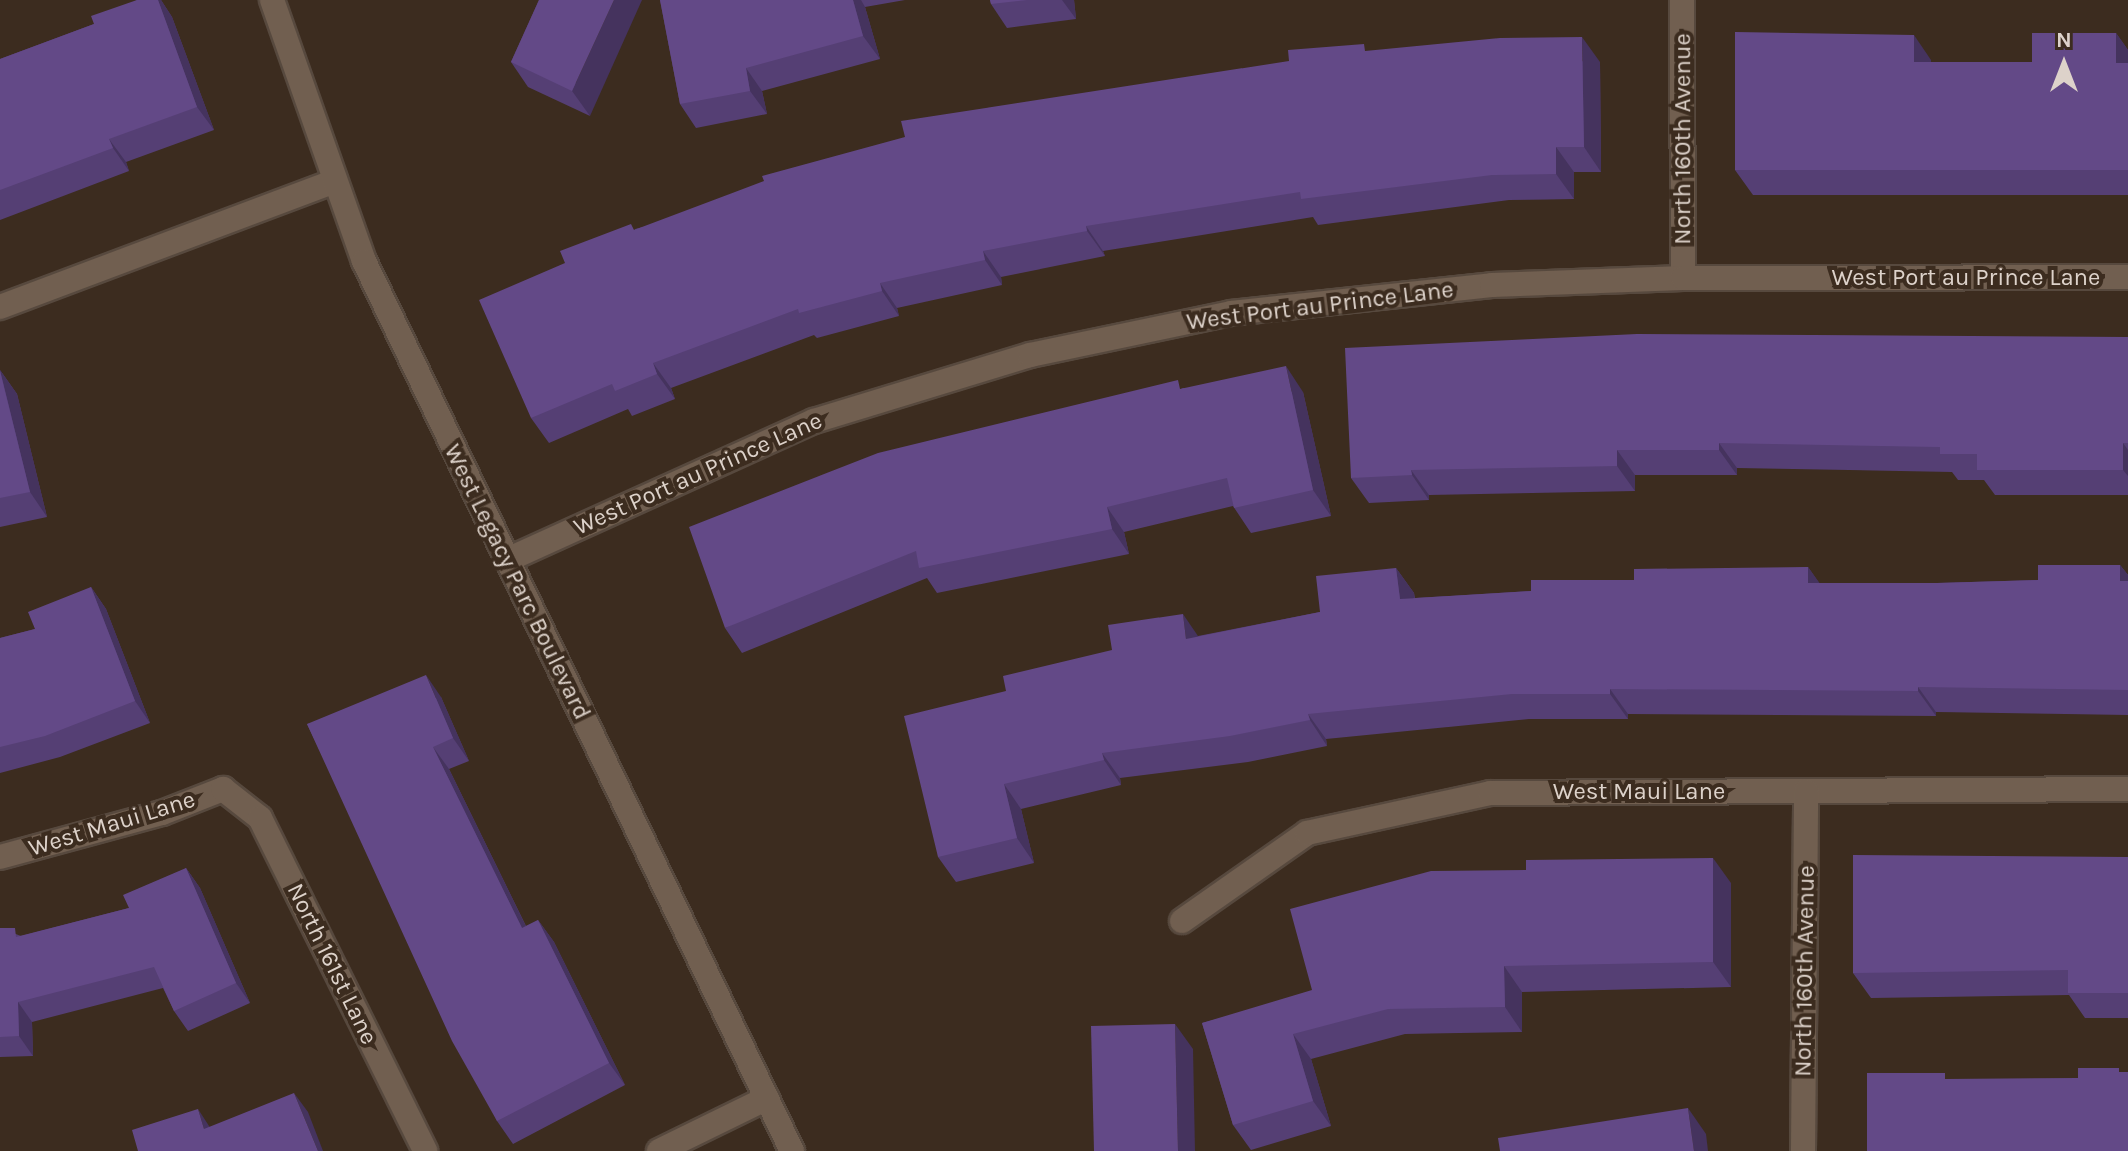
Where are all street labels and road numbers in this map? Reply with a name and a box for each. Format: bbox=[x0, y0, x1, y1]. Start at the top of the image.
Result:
street label: North 160th Avenue bbox=[1669, 33, 1697, 245]
street label: West Port au Prince Lane bbox=[1832, 264, 2100, 292]
street label: West Port au Prince Lane bbox=[1185, 275, 1455, 337]
street label: West Port au Prince Lane bbox=[569, 406, 827, 542]
street label: West Legacy Parc Boulevard bbox=[438, 440, 596, 724]
street label: West Maui Lane bbox=[1553, 778, 1725, 806]
street label: West Maui Lane bbox=[25, 785, 199, 863]
street label: North 160th Avenue bbox=[1789, 865, 1821, 1077]
street label: North 161st Lane bbox=[281, 879, 383, 1049]

